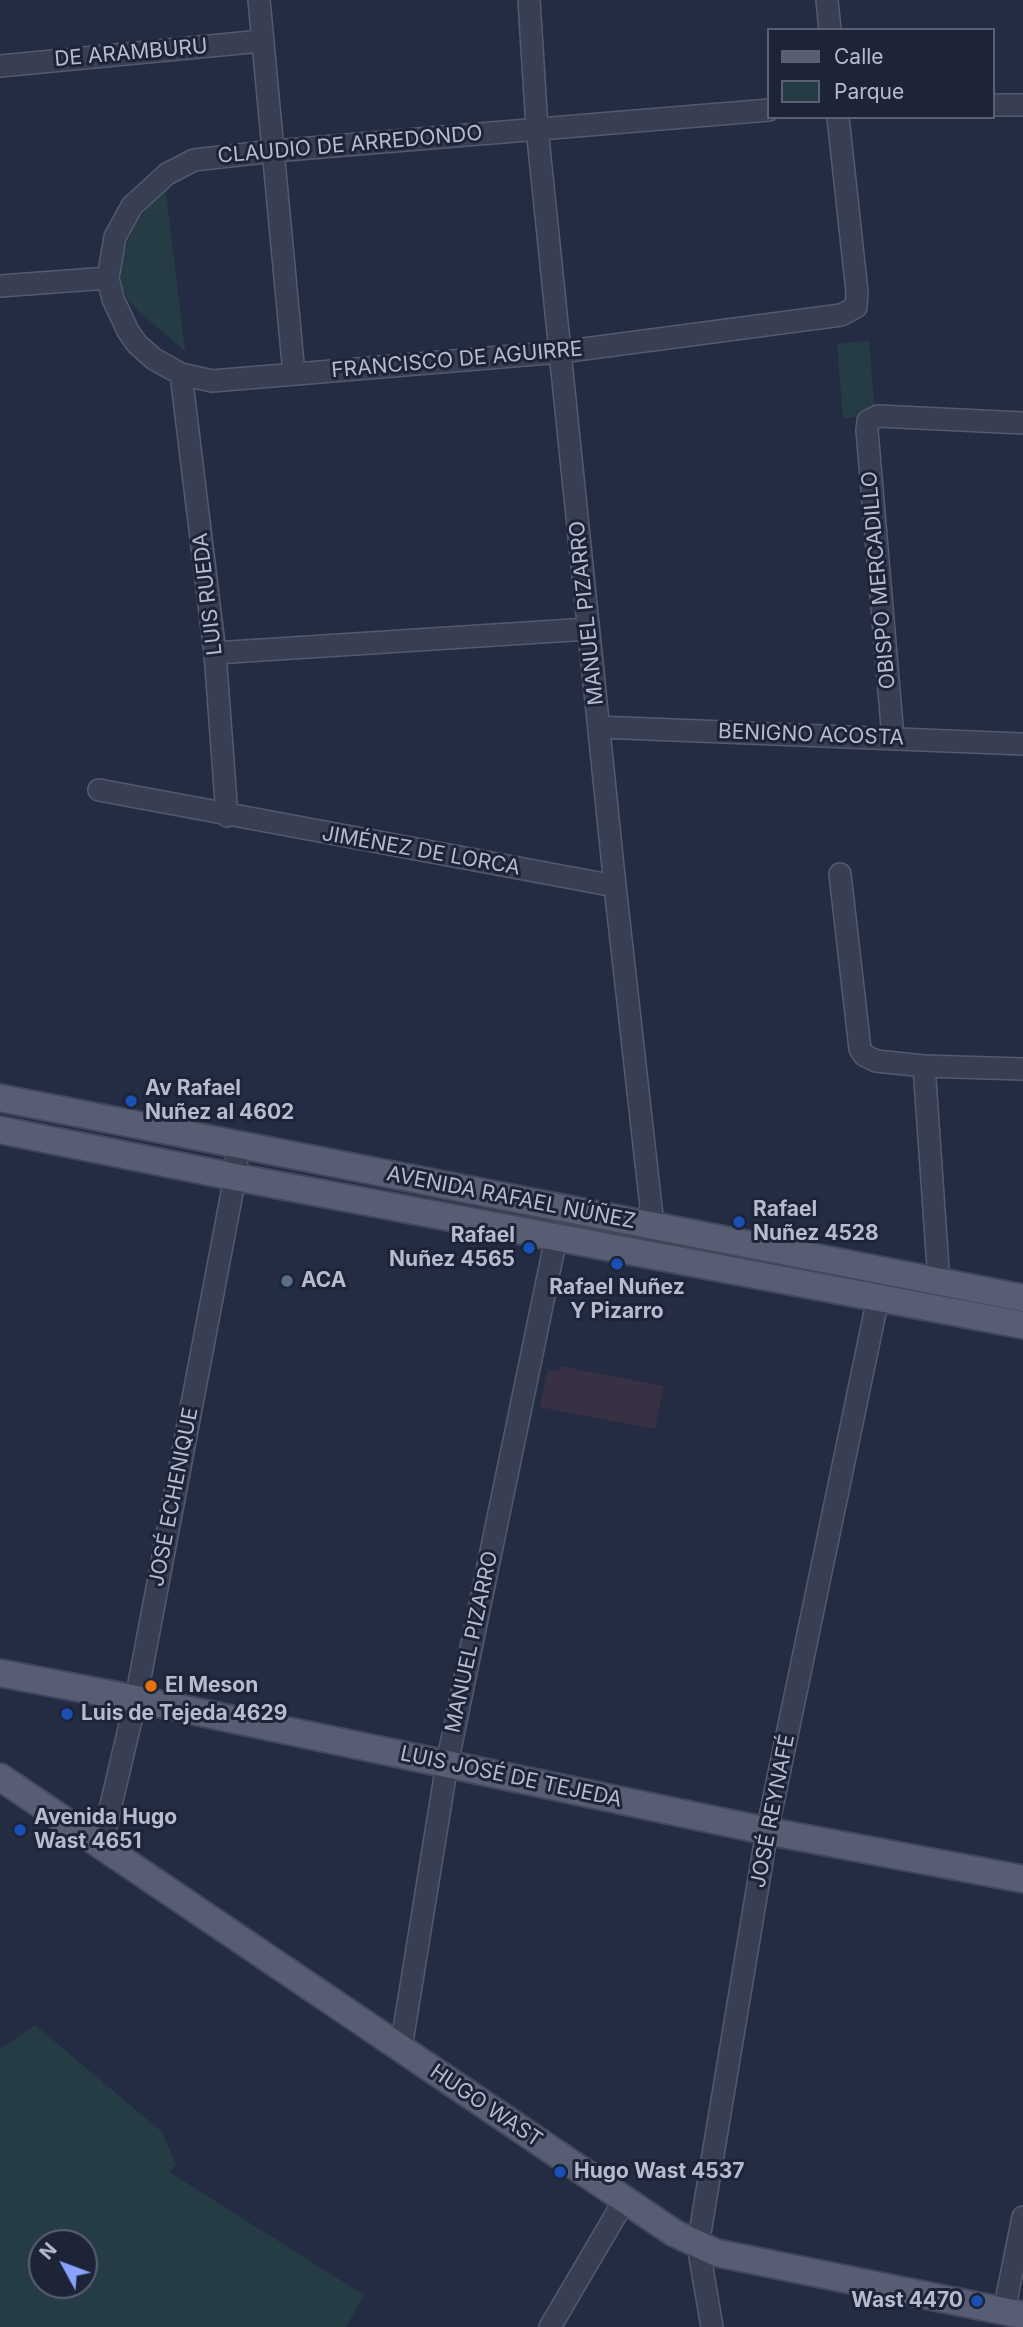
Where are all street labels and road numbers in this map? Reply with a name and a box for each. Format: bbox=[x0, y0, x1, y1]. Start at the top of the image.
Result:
street label: DE ARAMBURU bbox=[53, 34, 209, 72]
street label: CLAUDIO DE ARREDONDO bbox=[217, 121, 483, 169]
street label: FRANCISCO DE AGUIRRE bbox=[330, 336, 584, 384]
street label: OBISPO MERCADILLO bbox=[857, 470, 901, 690]
street label: MANUEL PIZARRO bbox=[565, 520, 609, 706]
street label: LUIS RUEDA bbox=[188, 531, 228, 657]
street label: BENIGNO ACOSTA bbox=[718, 719, 904, 751]
street label: JIMÉNEZ DE LORCA bbox=[320, 821, 522, 881]
street label: AVENIDA RAFAEL NÚÑEZ bbox=[384, 1161, 638, 1235]
street label: JOSÉ ECHENIQUE bbox=[144, 1405, 204, 1589]
street label: MANUEL PIZARRO bbox=[440, 1549, 504, 1735]
street label: JOSÉ REYNAFÉ bbox=[746, 1732, 800, 1890]
street label: LUIS JOSÉ DE TEJEDA bbox=[398, 1741, 624, 1813]
street label: HUGO WAST bbox=[425, 2059, 547, 2153]

